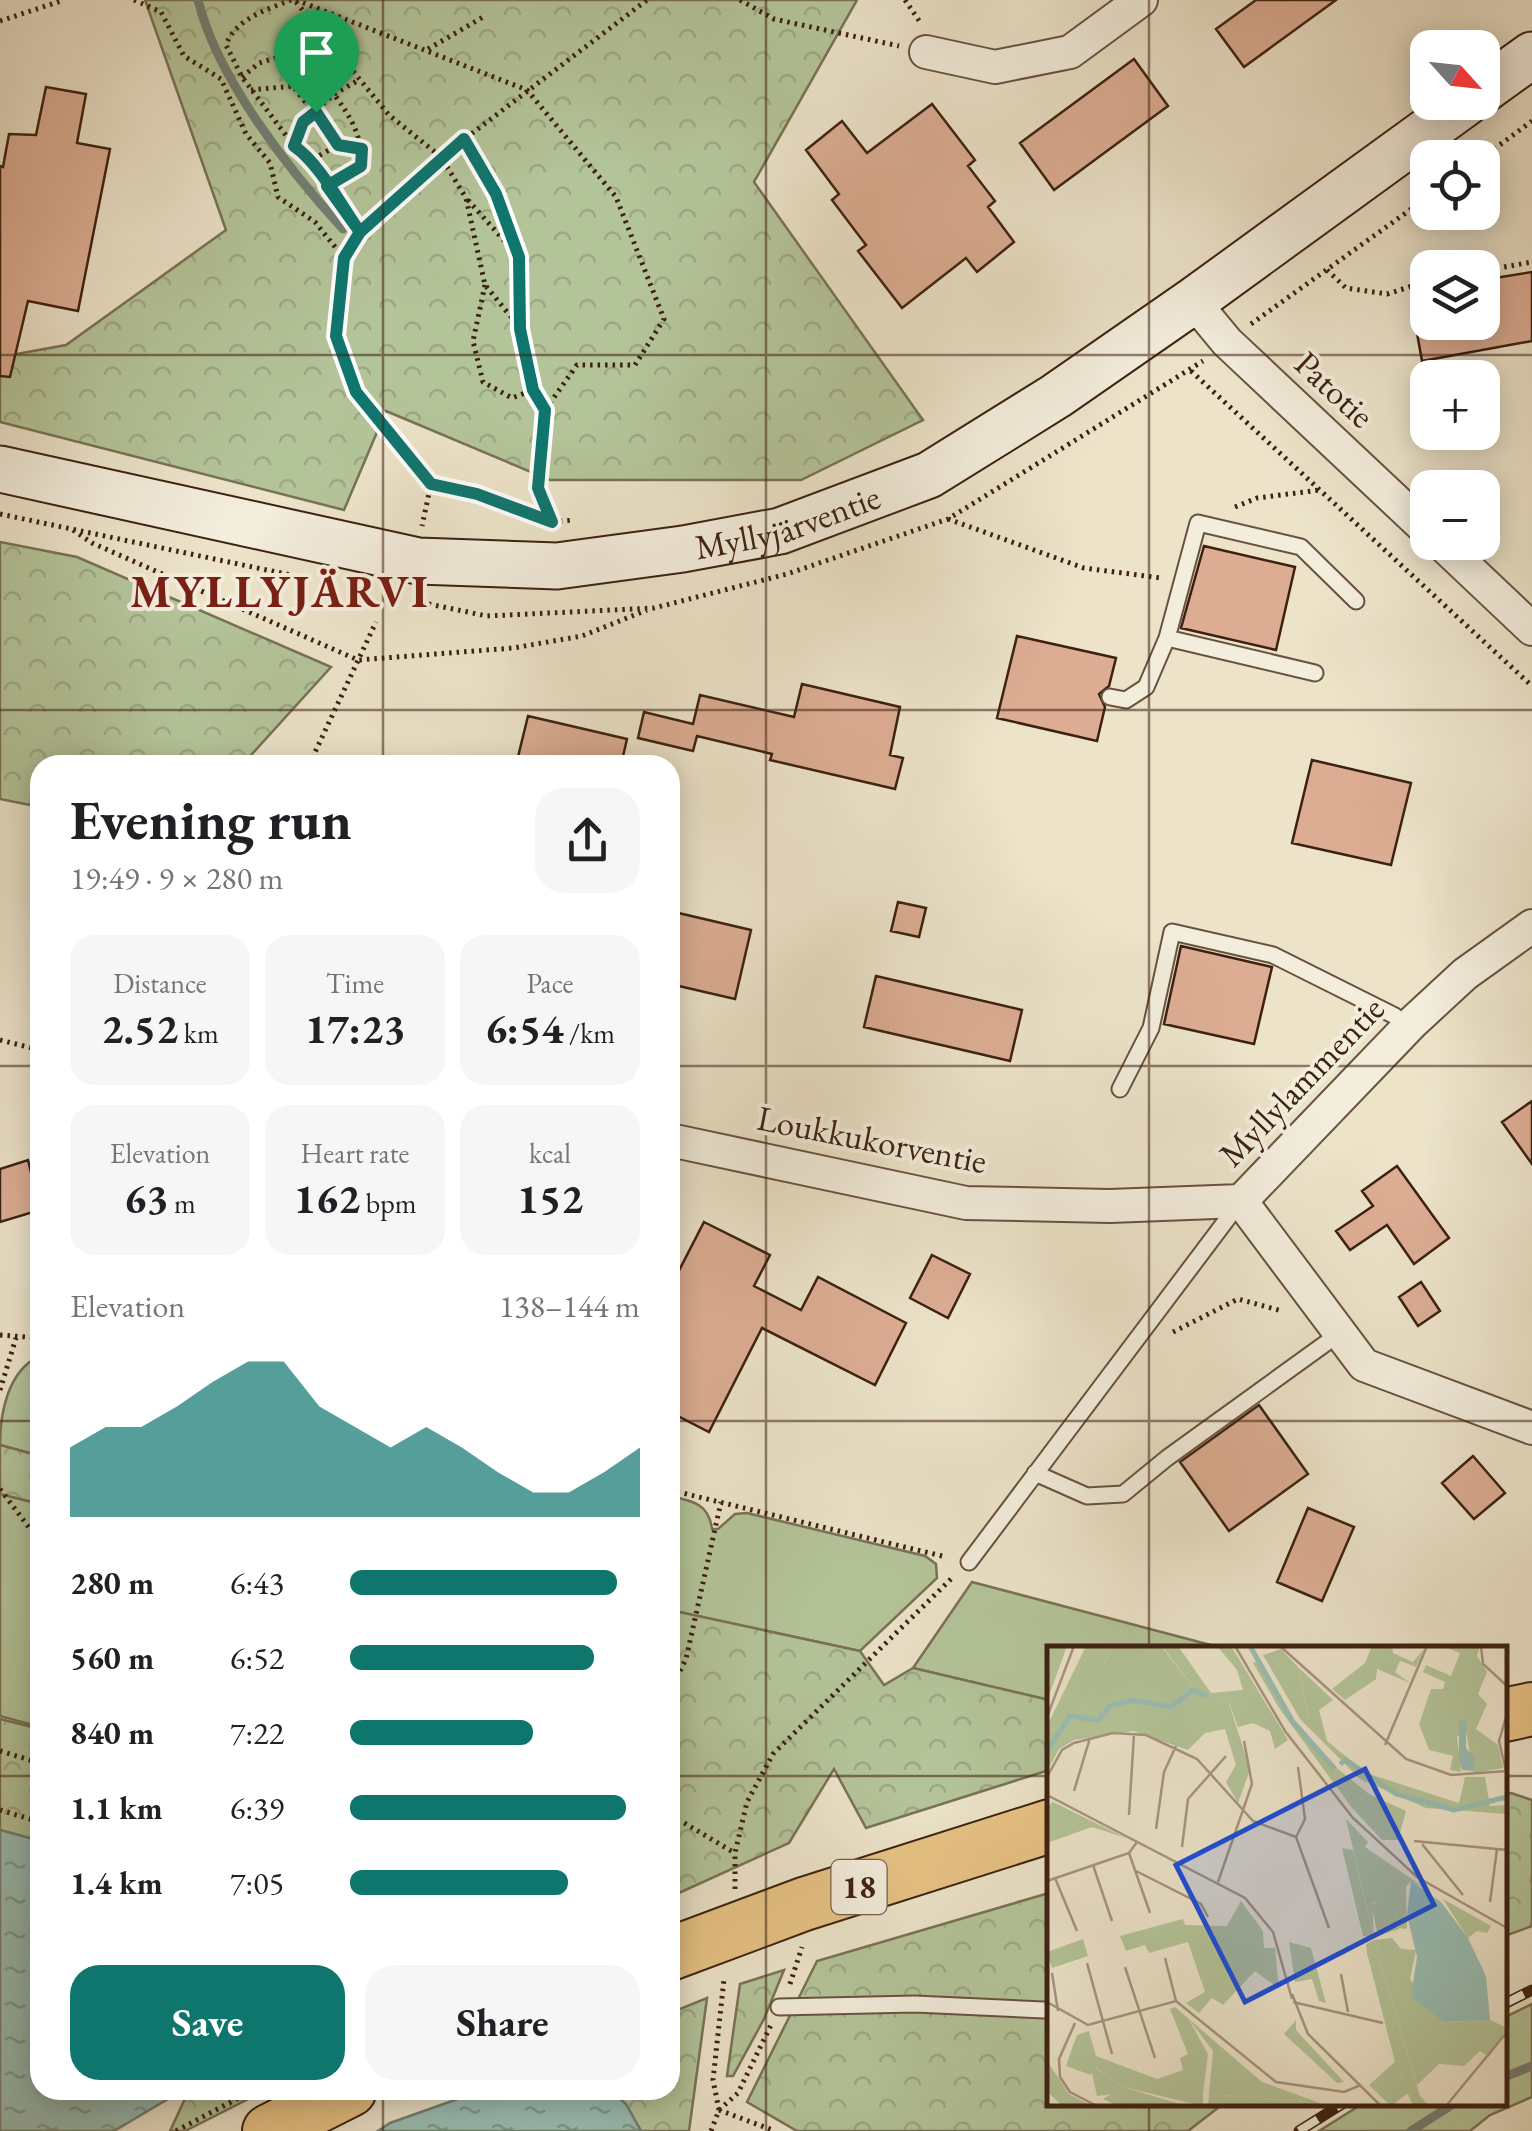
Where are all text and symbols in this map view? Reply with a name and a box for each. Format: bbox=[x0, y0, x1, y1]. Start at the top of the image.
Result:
pin bbox=[274, 10, 359, 113]
icon: arrive bbox=[289, 25, 344, 80]
north arrow bbox=[1410, 30, 1500, 120]
map controls bbox=[1410, 30, 1500, 560]
button: locate bbox=[1410, 140, 1500, 230]
button: layers bbox=[1410, 250, 1500, 340]
street label: Patotie bbox=[1286, 341, 1384, 437]
button: + bbox=[1410, 360, 1500, 450]
button: − bbox=[1410, 470, 1500, 560]
street label: Myllyjärventie bbox=[691, 473, 886, 569]
district label: MYLLYJÄRVI bbox=[130, 562, 430, 620]
text: Evening run bbox=[70, 784, 352, 855]
button: share bbox=[535, 788, 640, 893]
text: 19:49 · 9 × 280 m bbox=[70, 857, 283, 899]
text: Distance bbox=[113, 965, 207, 1001]
text: Time bbox=[326, 965, 384, 1001]
text: Pace bbox=[527, 965, 573, 1001]
street label: Myllylammentie bbox=[1208, 986, 1394, 1176]
text: 2.52 bbox=[101, 1001, 178, 1056]
text: 17:23 bbox=[305, 1001, 405, 1056]
text: 6:54 bbox=[485, 1001, 563, 1056]
text: km bbox=[178, 1015, 219, 1051]
text: /km bbox=[563, 1015, 615, 1051]
street label: Loukkukorventie bbox=[753, 1095, 991, 1183]
text: Elevation bbox=[110, 1135, 210, 1171]
text: Heart rate bbox=[301, 1135, 409, 1171]
text: kcal bbox=[529, 1135, 571, 1171]
text: 63 bbox=[124, 1171, 169, 1226]
text: 162 bbox=[294, 1171, 360, 1226]
text: 152 bbox=[517, 1171, 583, 1226]
text: m bbox=[169, 1185, 196, 1221]
text: bpm bbox=[360, 1185, 417, 1221]
text: Elevation bbox=[70, 1285, 185, 1327]
text: 138–144 m bbox=[499, 1285, 640, 1327]
text: 280 m bbox=[70, 1562, 154, 1604]
text: 6:43 bbox=[230, 1562, 284, 1604]
text: 560 m bbox=[70, 1637, 154, 1679]
text: 6:52 bbox=[230, 1637, 284, 1679]
inset map bbox=[1047, 1646, 1507, 2106]
text: 840 m bbox=[70, 1712, 154, 1754]
text: 7:22 bbox=[230, 1712, 284, 1754]
text: 1.1 km bbox=[70, 1787, 163, 1829]
text: 6:39 bbox=[230, 1787, 284, 1829]
road number: 18 bbox=[832, 1860, 886, 1914]
text: 1.4 km bbox=[70, 1862, 163, 1904]
text: 7:05 bbox=[230, 1862, 284, 1904]
button: Save bbox=[70, 1965, 345, 2080]
button: Share bbox=[365, 1965, 640, 2080]

